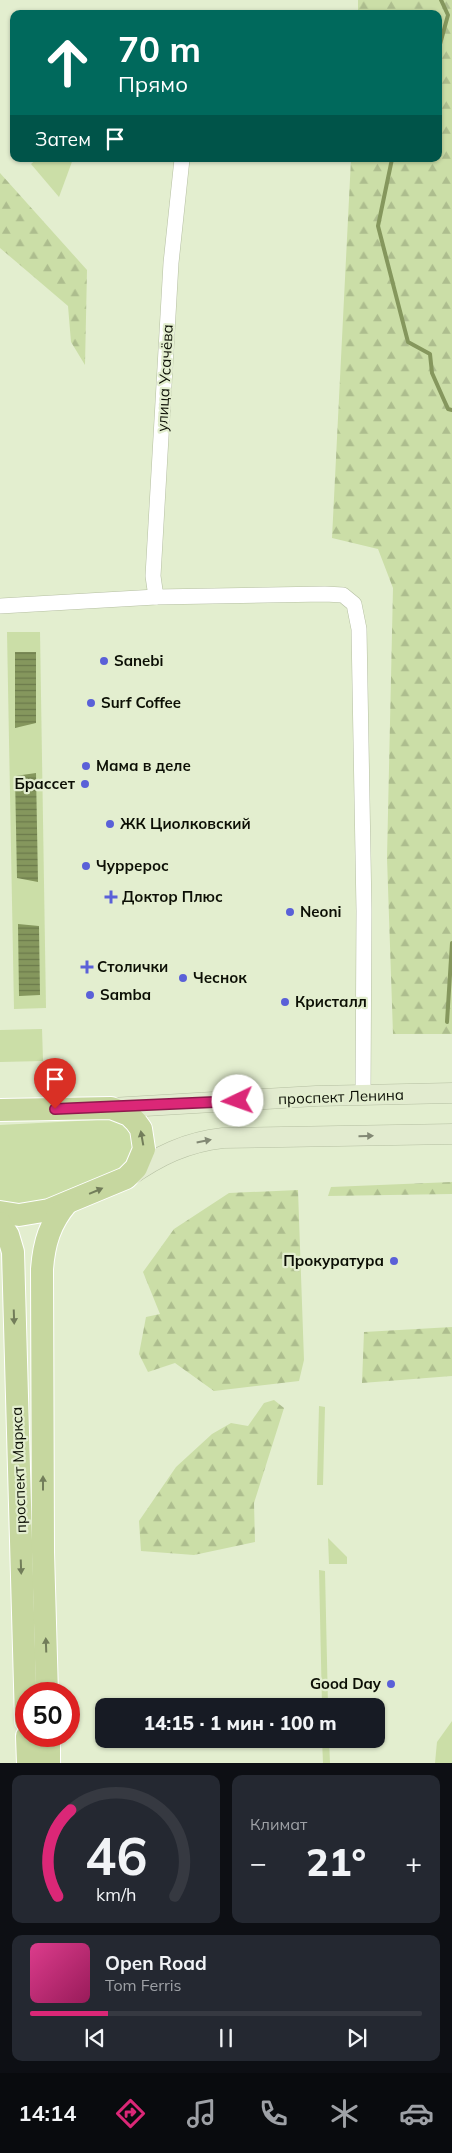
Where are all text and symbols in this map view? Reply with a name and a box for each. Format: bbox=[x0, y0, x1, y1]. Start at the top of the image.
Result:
text: 70 m bbox=[118, 27, 201, 71]
icon: ahead bbox=[35, 30, 100, 95]
text: Прямо bbox=[118, 70, 188, 98]
icon: arrive bbox=[101, 125, 129, 153]
text: Затем bbox=[35, 127, 91, 151]
street label: улица Усачёва bbox=[152, 324, 177, 432]
place label: Sanebi bbox=[114, 651, 163, 670]
marker: Sanebi bbox=[98, 655, 110, 667]
place label: Surf Coffee bbox=[101, 693, 181, 712]
marker: Surf Coffee bbox=[85, 697, 97, 709]
place label: Мама в деле bbox=[96, 756, 191, 775]
marker: Мама в деле bbox=[80, 760, 92, 772]
place label: Брассет bbox=[14, 774, 76, 793]
marker: Брассет bbox=[79, 778, 91, 790]
place label: ЖК Циолковский bbox=[120, 814, 251, 833]
marker: ЖК Циолковский bbox=[104, 818, 116, 830]
place label: Чуррерос bbox=[96, 856, 169, 875]
marker: Чуррерос bbox=[80, 860, 92, 872]
place label: Доктор Плюс bbox=[122, 887, 223, 906]
marker: Доктор Плюс bbox=[104, 890, 118, 904]
place label: Neoni bbox=[300, 902, 341, 921]
marker: Neoni bbox=[284, 906, 296, 918]
place label: Столички bbox=[97, 957, 168, 976]
marker: Столички bbox=[81, 961, 93, 973]
place label: Чеснок bbox=[193, 968, 247, 987]
marker: Чеснок bbox=[177, 972, 189, 984]
place label: Samba bbox=[100, 985, 151, 1004]
marker: Samba bbox=[84, 989, 96, 1001]
place label: Кристалл bbox=[295, 992, 367, 1011]
marker: Кристалл bbox=[279, 996, 291, 1008]
pin bbox=[34, 1058, 76, 1109]
icon: arrive bbox=[41, 1065, 69, 1093]
position arrow bbox=[211, 1074, 263, 1126]
street label: проспект Ленина bbox=[278, 1085, 404, 1108]
one-way arrow bbox=[138, 1129, 146, 1145]
one-way arrow bbox=[358, 1132, 374, 1140]
one-way arrow bbox=[196, 1136, 212, 1144]
one-way arrow bbox=[89, 1186, 103, 1194]
place label: Прокуратура bbox=[283, 1251, 384, 1270]
marker: Прокуратура bbox=[388, 1255, 400, 1267]
one-way arrow bbox=[11, 1309, 19, 1325]
street label: проспект Маркса bbox=[7, 1407, 30, 1534]
one-way arrow bbox=[39, 1474, 47, 1490]
one-way arrow bbox=[17, 1559, 25, 1575]
one-way arrow bbox=[42, 1637, 50, 1653]
place label: Good Day bbox=[310, 1674, 382, 1693]
marker: Good Day bbox=[385, 1678, 397, 1690]
speed limit sign: 50 bbox=[15, 1682, 80, 1747]
text: 14:15 · 1 мин · 100 m bbox=[143, 1711, 337, 1735]
text: Климат bbox=[250, 1814, 307, 1834]
text: 46 bbox=[85, 1823, 147, 1888]
text: 21° bbox=[306, 1838, 366, 1886]
text: − bbox=[250, 1845, 267, 1880]
text: + bbox=[405, 1845, 422, 1880]
text: km/h bbox=[96, 1883, 136, 1905]
text: Open Road bbox=[105, 1951, 207, 1975]
text: Tom Ferris bbox=[105, 1975, 182, 1995]
icon: previous bbox=[81, 2024, 109, 2052]
icon: pause bbox=[212, 2024, 240, 2052]
icon: next bbox=[343, 2024, 371, 2052]
icon: directions bbox=[113, 2096, 148, 2131]
icon: music bbox=[184, 2096, 219, 2131]
icon: phone bbox=[256, 2096, 291, 2131]
icon: climate bbox=[327, 2096, 362, 2131]
icon: car bbox=[399, 2096, 434, 2131]
text: 14:14 bbox=[18, 2099, 76, 2127]

